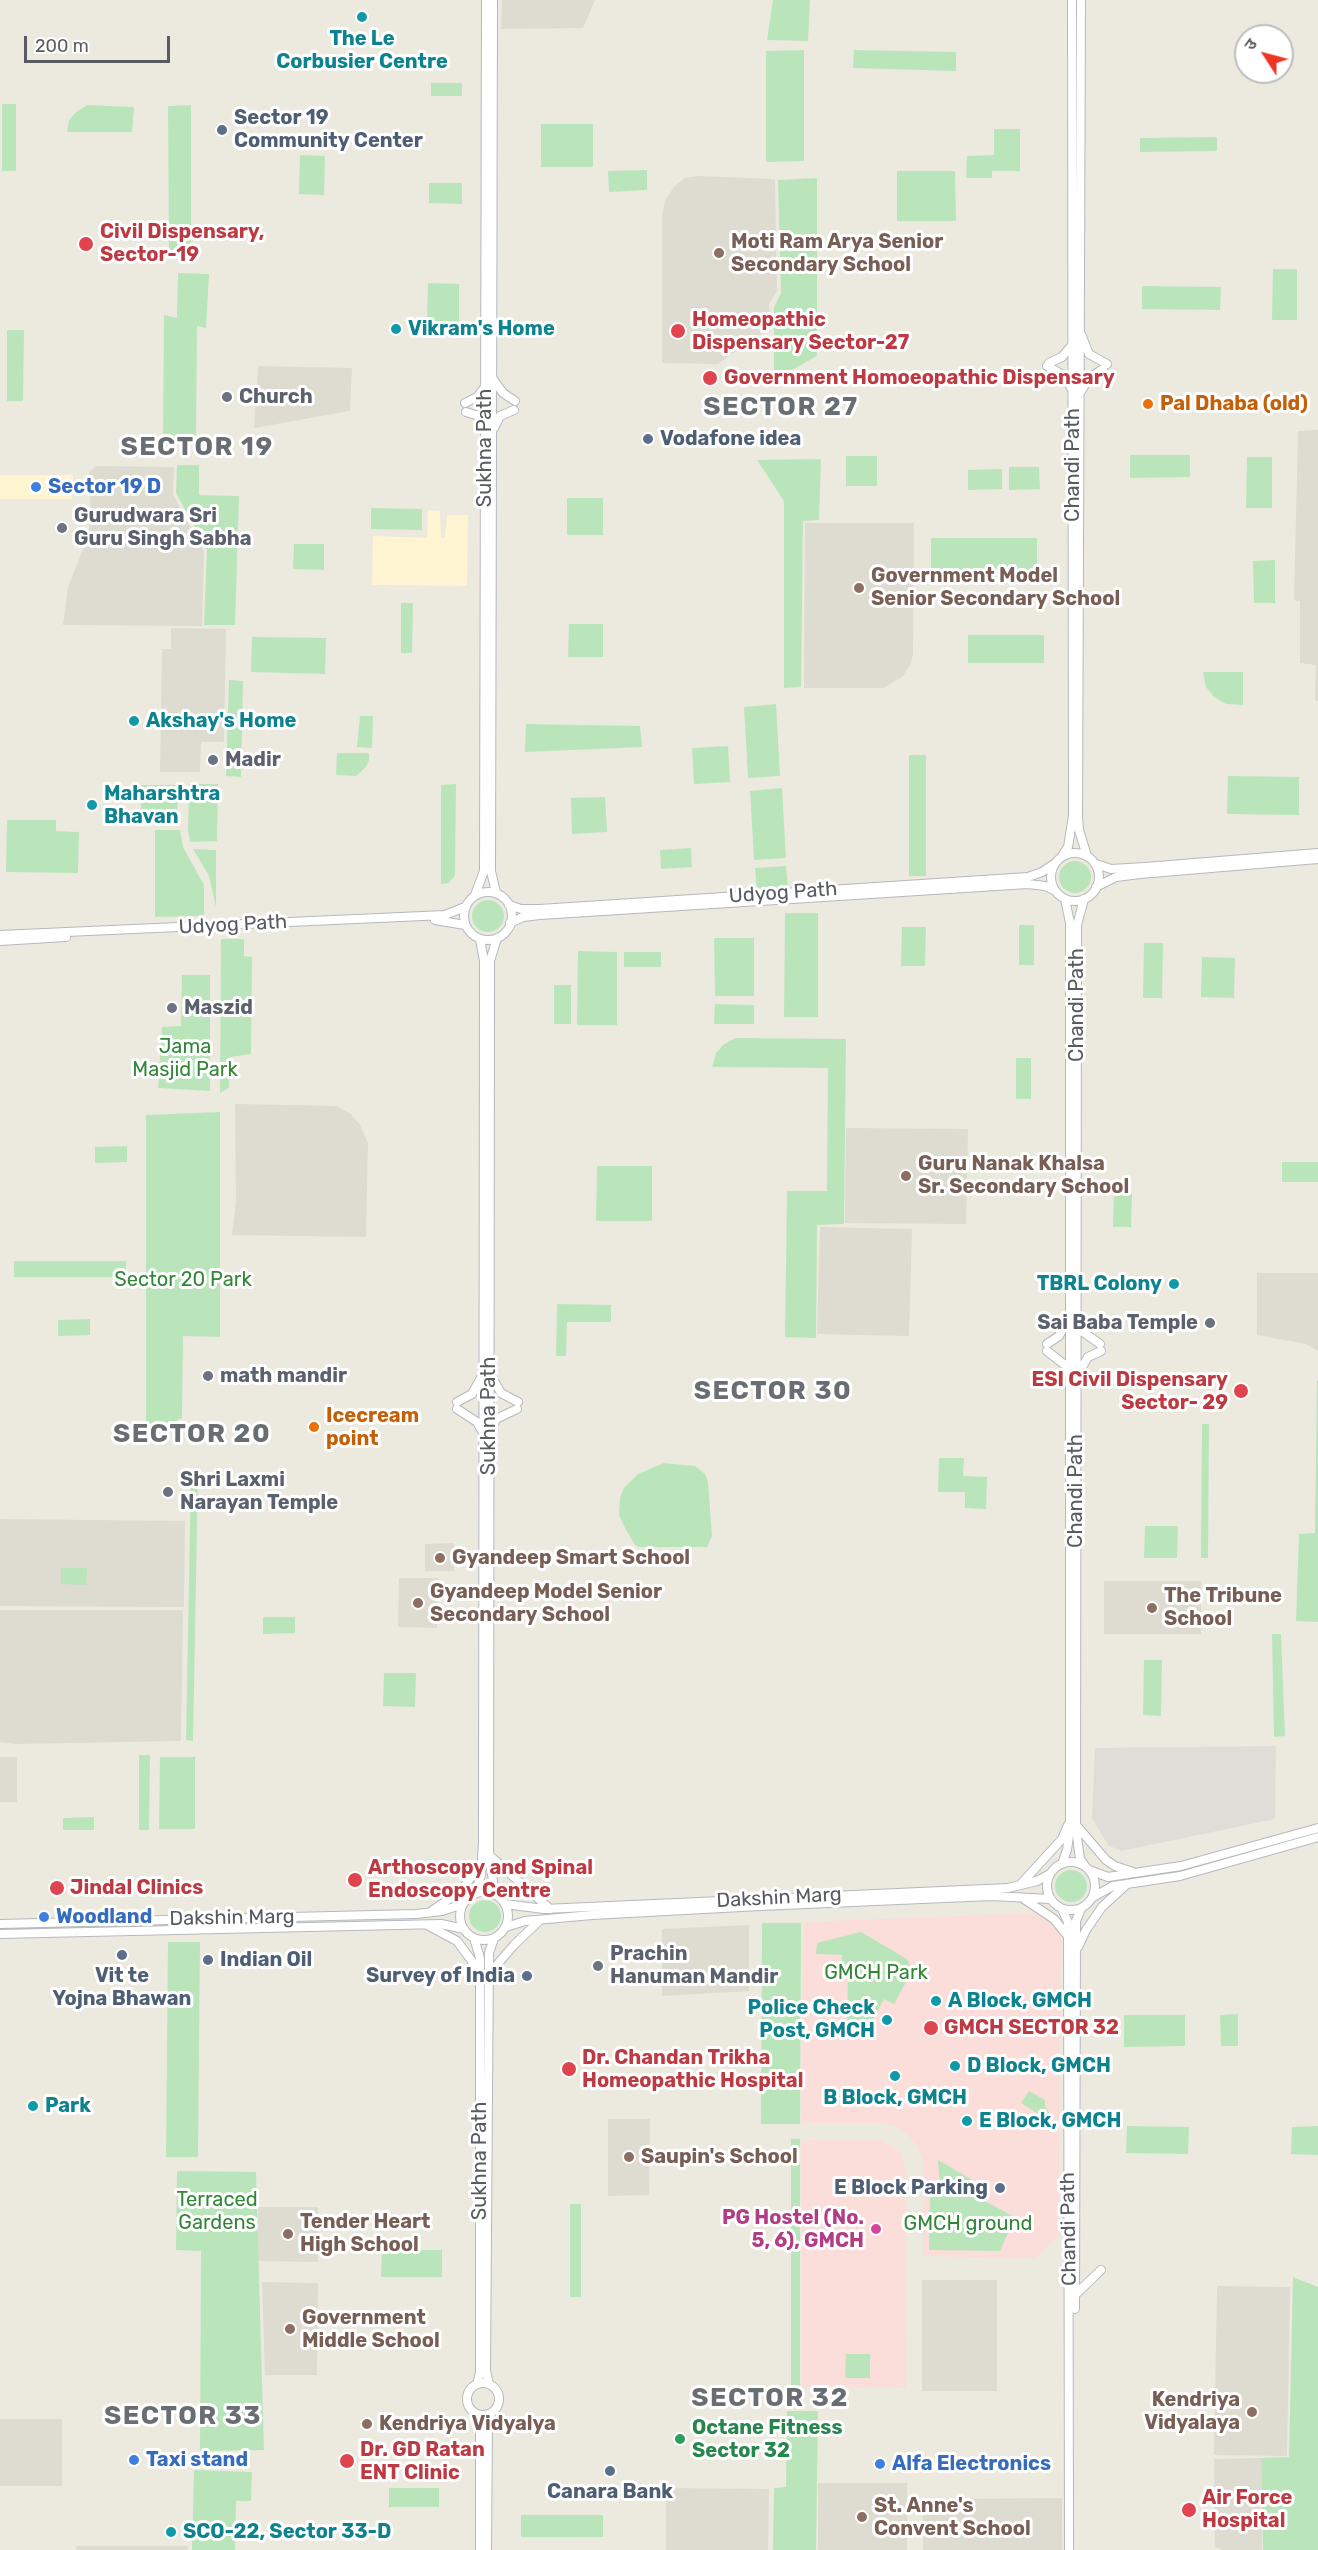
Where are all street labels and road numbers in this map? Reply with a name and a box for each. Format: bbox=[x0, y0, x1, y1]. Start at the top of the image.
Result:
street label: Sukhna Path bbox=[473, 389, 497, 507]
street label: Chandi Path bbox=[1061, 408, 1085, 522]
street label: Udyog Path bbox=[728, 877, 838, 909]
street label: Udyog Path bbox=[178, 910, 288, 940]
street label: Chandi Path bbox=[1065, 948, 1089, 1062]
street label: Sukhna Path bbox=[477, 1357, 501, 1475]
street label: Chandi Path bbox=[1064, 1434, 1088, 1548]
street label: Dakshin Marg bbox=[716, 1883, 842, 1913]
street label: Dakshin Marg bbox=[169, 1905, 295, 1931]
street label: Sukhna Path bbox=[468, 2102, 492, 2220]
street label: Chandi Path bbox=[1056, 2172, 1082, 2286]

